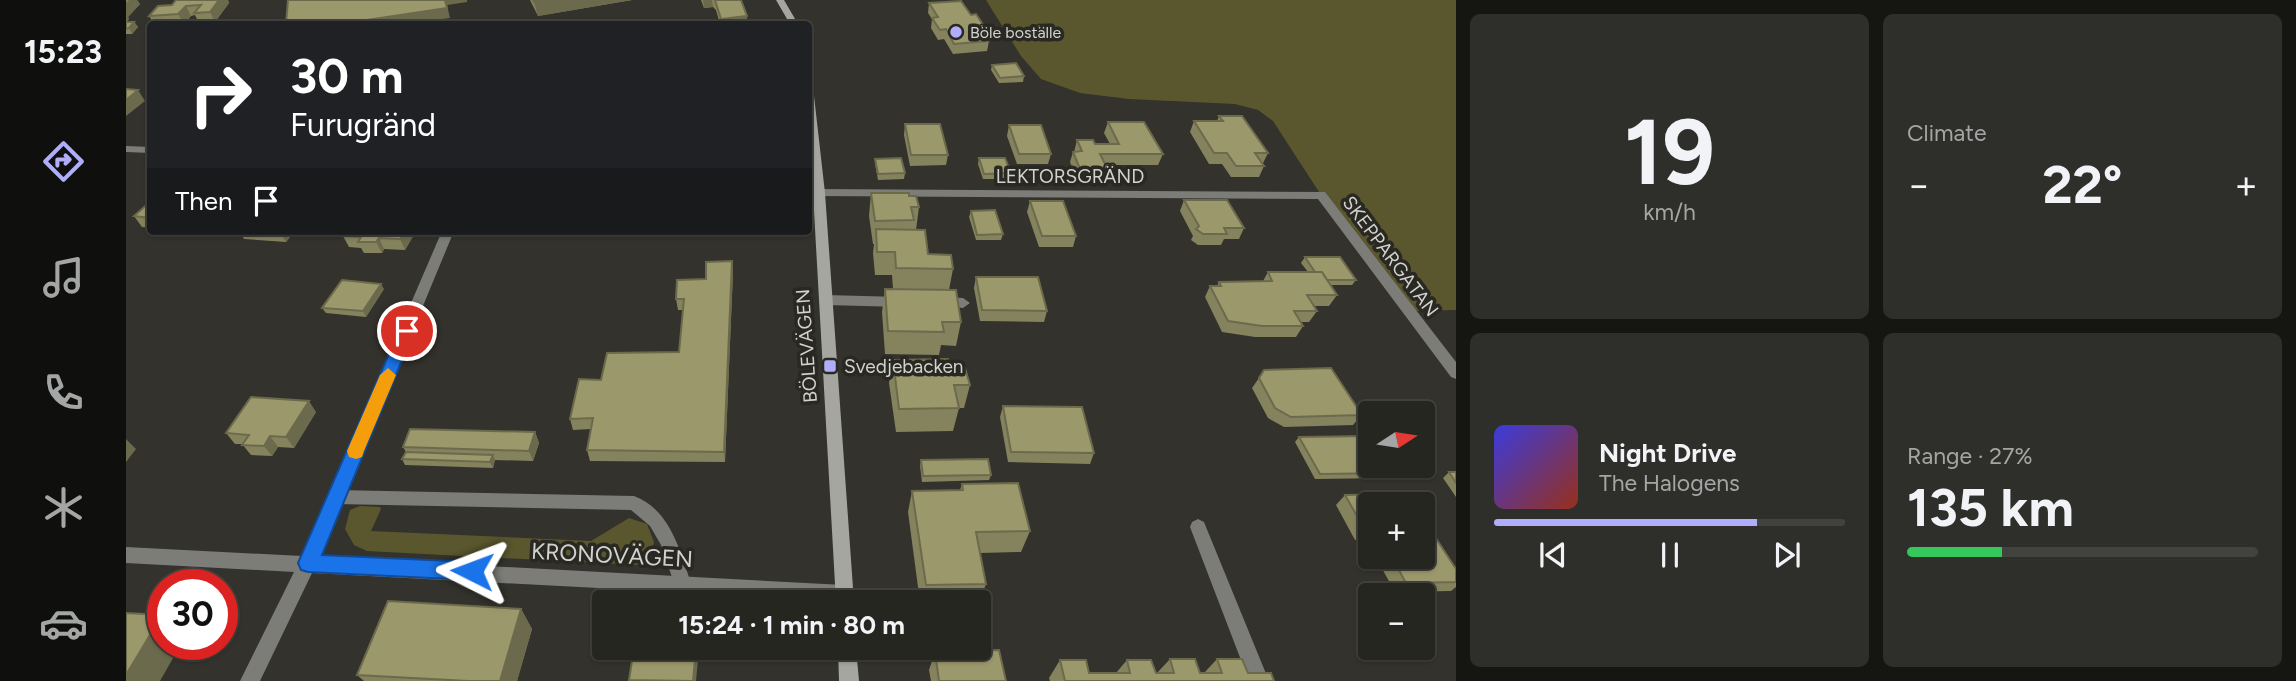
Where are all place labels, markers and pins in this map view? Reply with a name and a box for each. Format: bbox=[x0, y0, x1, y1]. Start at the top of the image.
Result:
place label: Böle boställe bbox=[970, 23, 1062, 42]
marker: Böle boställe bbox=[948, 24, 964, 40]
pin bbox=[377, 301, 437, 361]
place label: Svedjebacken bbox=[844, 355, 963, 378]
marker: Svedjebacken bbox=[822, 358, 838, 374]

